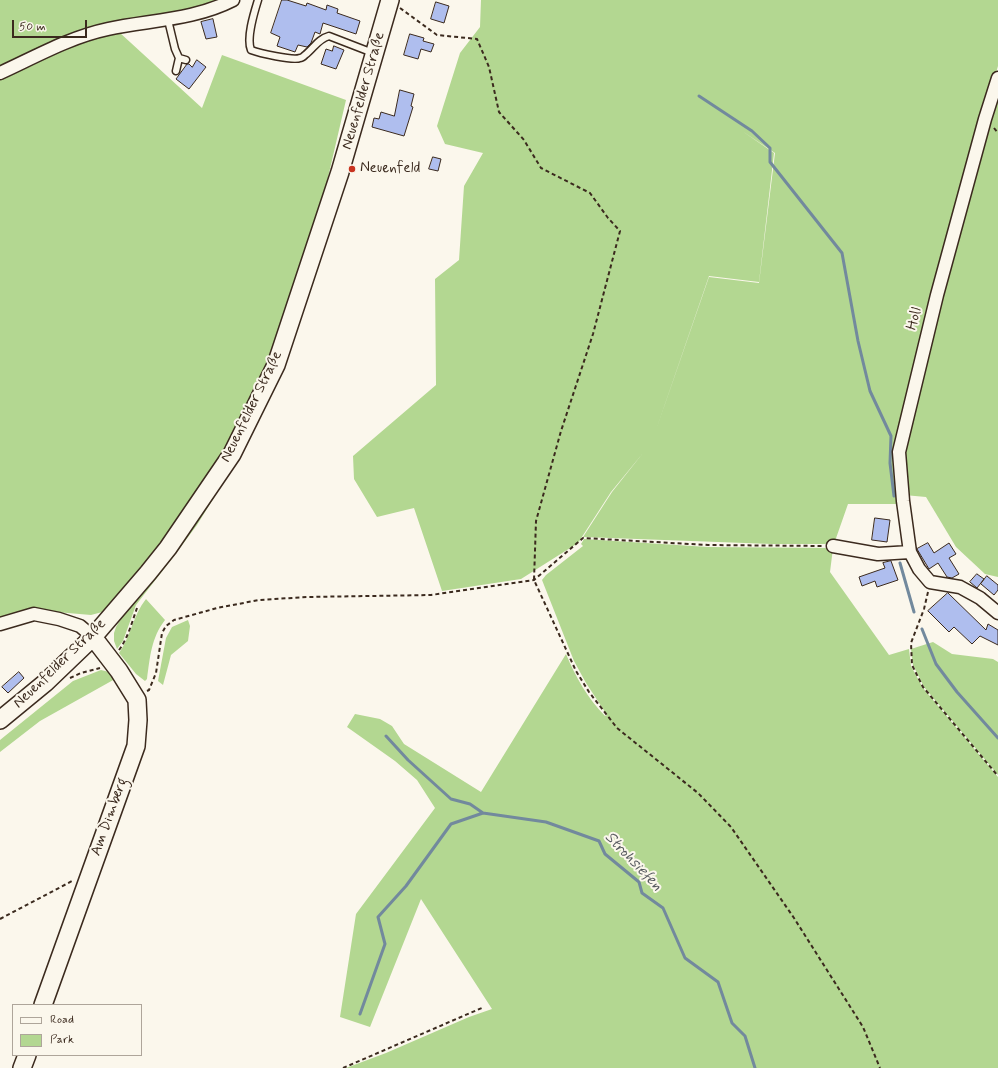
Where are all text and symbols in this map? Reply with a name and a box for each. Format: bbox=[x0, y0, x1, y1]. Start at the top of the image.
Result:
scale bar bbox=[14, 12, 89, 38]
text: 50 m bbox=[19, 19, 46, 35]
street label: Neuenfelder Straße bbox=[339, 30, 389, 152]
place label: Neuenfeld bbox=[360, 160, 420, 178]
marker: Neuenfeld bbox=[347, 164, 357, 174]
street label: Holl bbox=[904, 306, 926, 332]
street label: Neuenfelder Straße bbox=[217, 348, 287, 466]
street label: Neuenfelder Straße bbox=[10, 615, 110, 713]
street label: Am Dimberg bbox=[88, 776, 132, 858]
water label: Strohsiefen bbox=[600, 828, 666, 896]
legend bbox=[12, 1004, 142, 1056]
text: Road bbox=[50, 1012, 74, 1028]
text: Park bbox=[50, 1032, 74, 1048]

